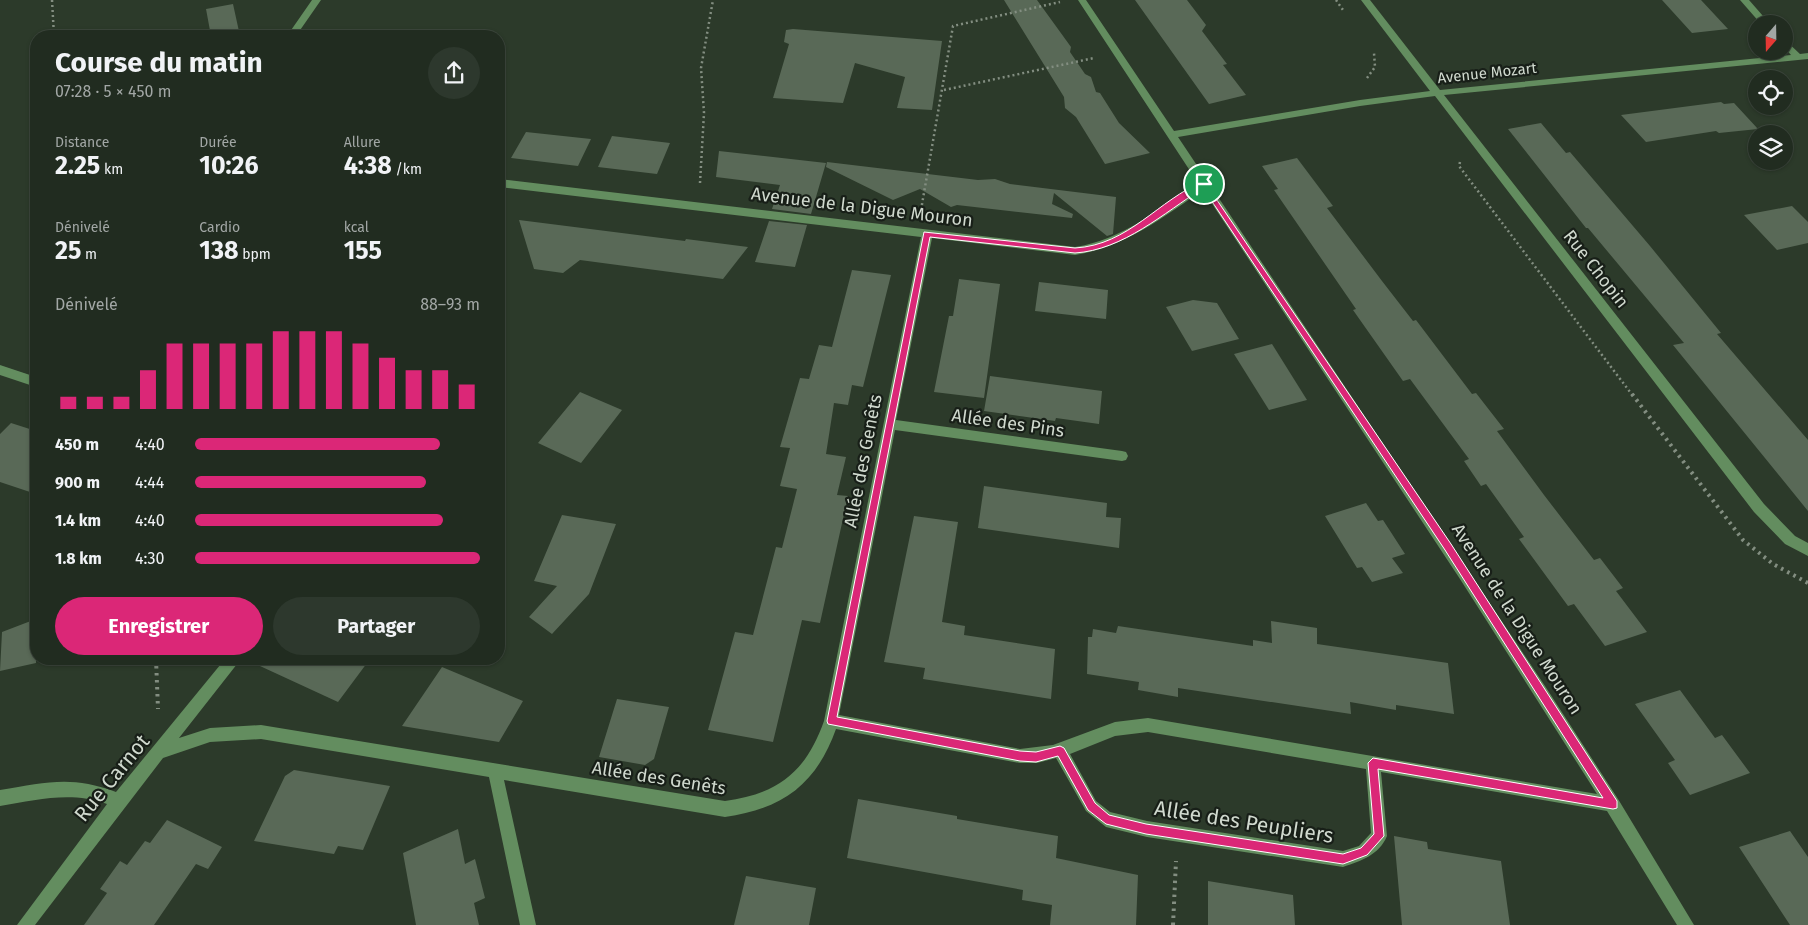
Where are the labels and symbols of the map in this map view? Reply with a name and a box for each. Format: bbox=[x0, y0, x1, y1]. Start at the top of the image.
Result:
north arrow bbox=[1748, 15, 1792, 60]
street label: Avenue Mozart bbox=[1436, 59, 1538, 87]
pin bbox=[1183, 163, 1225, 205]
street label: Avenue de la Digue Mouron bbox=[750, 182, 974, 232]
street label: Rue Chopin bbox=[1559, 225, 1633, 313]
street label: Allée des Genêts bbox=[839, 392, 887, 530]
street label: Allée des Pins bbox=[950, 404, 1066, 442]
street label: Avenue de la Digue Mouron bbox=[1447, 520, 1587, 718]
street label: Rue Carnot bbox=[69, 729, 155, 827]
street label: Allée des Genêts bbox=[590, 757, 728, 799]
street label: Allée des Peupliers bbox=[1153, 795, 1336, 849]

